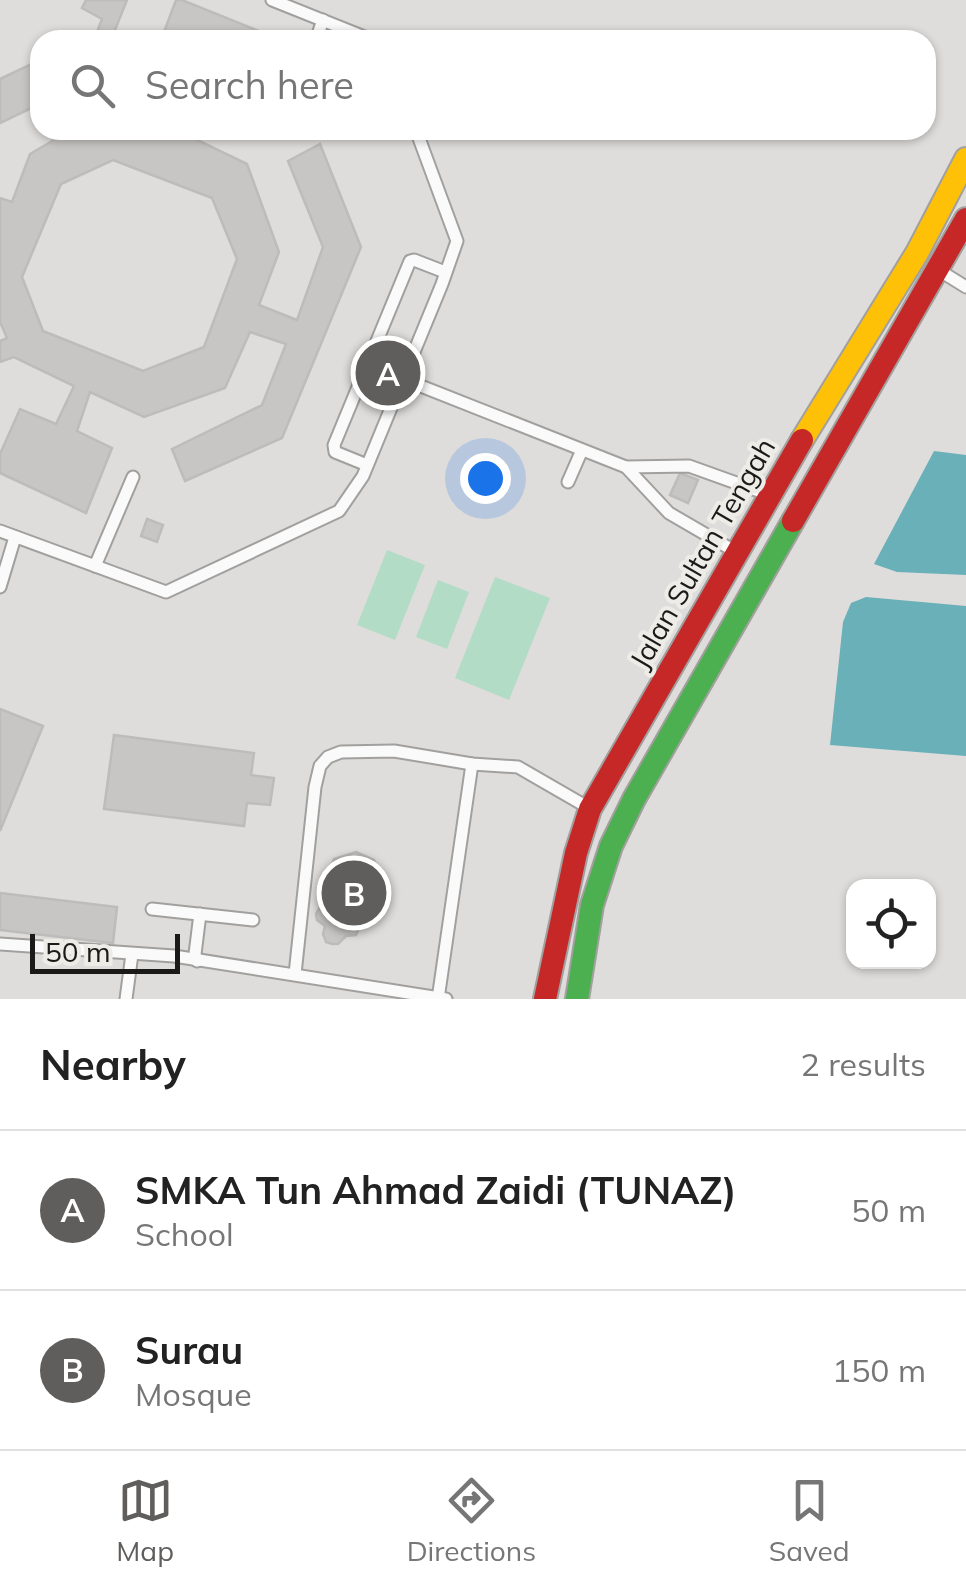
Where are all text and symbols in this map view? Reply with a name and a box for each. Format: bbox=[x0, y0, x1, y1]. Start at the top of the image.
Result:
search box bbox=[30, 30, 936, 140]
icon: search bbox=[65, 58, 120, 113]
text: Search here bbox=[145, 61, 354, 109]
pin: A bbox=[356, 336, 420, 410]
street label: Jalan Sultan Tengah bbox=[622, 432, 782, 674]
your location bbox=[460, 453, 511, 504]
pin: B bbox=[322, 856, 386, 930]
map controls bbox=[846, 879, 936, 969]
button: locate bbox=[846, 879, 936, 969]
scale bar bbox=[30, 929, 180, 974]
text: 50 m bbox=[45, 934, 111, 969]
text: Nearby bbox=[40, 1038, 186, 1091]
text: 2 results bbox=[801, 1044, 926, 1084]
text: SMKA Tun Ahmad Zaidi (TUNAZ) bbox=[135, 1166, 737, 1214]
text: A bbox=[60, 1190, 85, 1230]
text: 50 m bbox=[851, 1190, 926, 1230]
text: School bbox=[135, 1214, 234, 1254]
text: Surau bbox=[135, 1326, 243, 1374]
text: B bbox=[61, 1350, 84, 1390]
text: 150 m bbox=[832, 1350, 926, 1390]
text: Mosque bbox=[135, 1374, 252, 1414]
tab: Map bbox=[116, 1473, 174, 1568]
tab: Directions bbox=[407, 1473, 536, 1568]
tab: Saved bbox=[769, 1473, 850, 1568]

